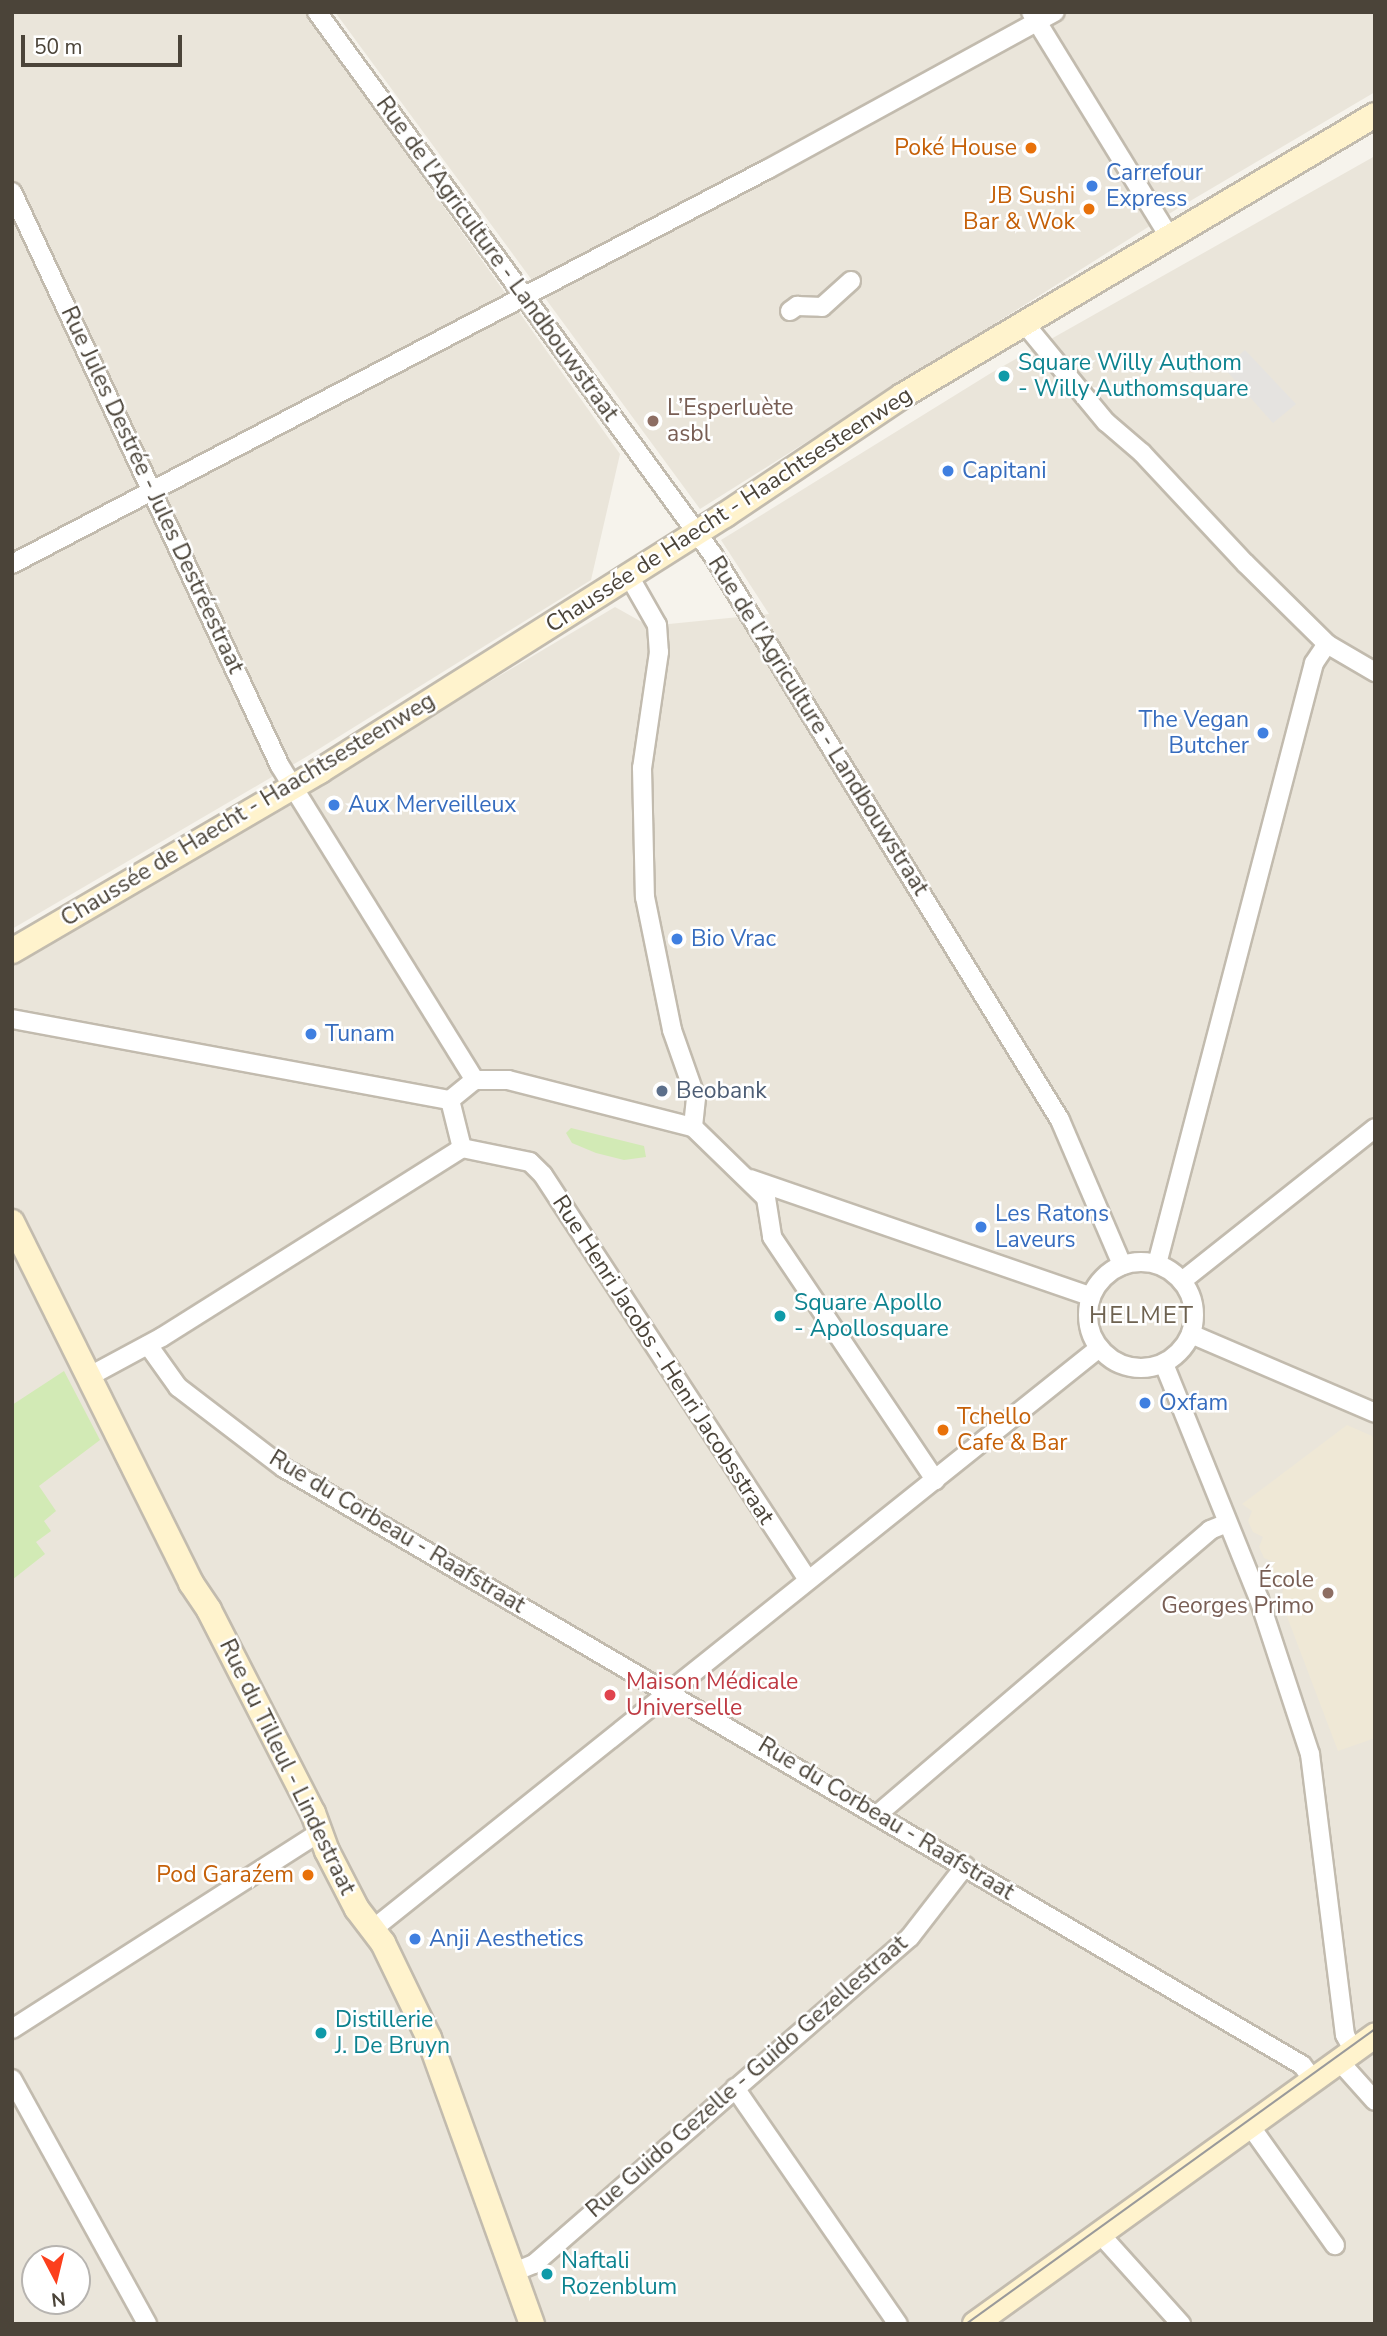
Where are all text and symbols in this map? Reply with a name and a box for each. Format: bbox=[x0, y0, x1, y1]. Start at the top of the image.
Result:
scale bar bbox=[24, 21, 186, 65]
text: 50 m bbox=[34, 33, 83, 61]
street label: Rue de l'Agriculture - Landbouwstraat bbox=[370, 91, 624, 427]
place label: Poké House bbox=[894, 134, 1017, 162]
marker: Poké House bbox=[1023, 140, 1039, 156]
place label: Carrefour Express bbox=[1106, 159, 1203, 213]
marker: Carrefour Express bbox=[1084, 178, 1100, 194]
place label: JB Sushi Bar & Wok bbox=[963, 182, 1075, 236]
marker: JB Sushi Bar & Wok bbox=[1081, 201, 1097, 217]
street label: Rue Jules Destrée - Jules Destréestraat bbox=[55, 302, 249, 678]
place label: Square Willy Authom - Willy Authomsquare bbox=[1018, 349, 1249, 403]
marker: Square Willy Authom - Willy Authomsquare bbox=[996, 368, 1012, 384]
street label: Chaussée de Haecht - Haachtsesteenweg bbox=[541, 381, 917, 639]
place label: L’Esperluète asbl bbox=[667, 394, 794, 448]
marker: L’Esperluète asbl bbox=[645, 413, 661, 429]
place label: Capitani bbox=[962, 457, 1047, 485]
marker: Capitani bbox=[940, 463, 956, 479]
street label: Rue de l'Agriculture - Landbouwstraat bbox=[702, 551, 934, 901]
street label: Chaussée de Haecht - Haachtsesteenweg bbox=[56, 687, 440, 933]
place label: The Vegan Butcher bbox=[1138, 706, 1249, 760]
marker: The Vegan Butcher bbox=[1255, 725, 1271, 741]
place label: Aux Merveilleux bbox=[348, 791, 516, 819]
marker: Aux Merveilleux bbox=[326, 797, 342, 813]
place label: Bio Vrac bbox=[691, 925, 776, 953]
marker: Bio Vrac bbox=[669, 931, 685, 947]
place label: Tunam bbox=[325, 1020, 395, 1048]
marker: Tunam bbox=[303, 1026, 319, 1042]
place label: Beobank bbox=[676, 1077, 767, 1105]
marker: Beobank bbox=[654, 1083, 670, 1099]
street label: Rue Henri Jacobs - Henri Jacobsstraat bbox=[546, 1190, 780, 1530]
place label: Les Ratons Laveurs bbox=[995, 1200, 1109, 1254]
marker: Les Ratons Laveurs bbox=[973, 1219, 989, 1235]
place label: Square Apollo - Apollosquare bbox=[794, 1289, 949, 1343]
district label: HELMET bbox=[1090, 1302, 1194, 1330]
marker: Square Apollo - Apollosquare bbox=[772, 1308, 788, 1324]
place label: Oxfam bbox=[1159, 1389, 1228, 1417]
marker: Oxfam bbox=[1137, 1395, 1153, 1411]
place label: Tchello Cafe & Bar bbox=[957, 1403, 1068, 1457]
marker: Tchello Cafe & Bar bbox=[935, 1422, 951, 1438]
street label: Rue du Corbeau - Raafstraat bbox=[264, 1445, 530, 1619]
place label: École Georges Primo bbox=[1161, 1566, 1314, 1620]
marker: École Georges Primo bbox=[1320, 1585, 1336, 1601]
street label: Rue du Tilleul - Lindestraat bbox=[213, 1635, 361, 1899]
place label: Maison Médicale Universelle bbox=[626, 1668, 798, 1722]
marker: Maison Médicale Universelle bbox=[600, 1685, 620, 1705]
street label: Rue du Corbeau - Raafstraat bbox=[753, 1732, 1019, 1906]
place label: Pod Garaźem bbox=[156, 1861, 294, 1889]
marker: Pod Garaźem bbox=[300, 1867, 316, 1883]
place label: Anji Aesthetics bbox=[429, 1925, 584, 1953]
street label: Rue Guido Gezelle - Guido Gezellestraat bbox=[581, 1930, 913, 2224]
marker: Anji Aesthetics bbox=[407, 1931, 423, 1947]
place label: Distillerie J. De Bruyn bbox=[335, 2006, 450, 2060]
marker: Distillerie J. De Bruyn bbox=[313, 2025, 329, 2041]
north arrow bbox=[21, 2245, 91, 2315]
place label: Naftali Rozenblum bbox=[561, 2247, 677, 2301]
marker: Naftali Rozenblum bbox=[539, 2266, 555, 2282]
text: N bbox=[50, 2285, 67, 2313]

